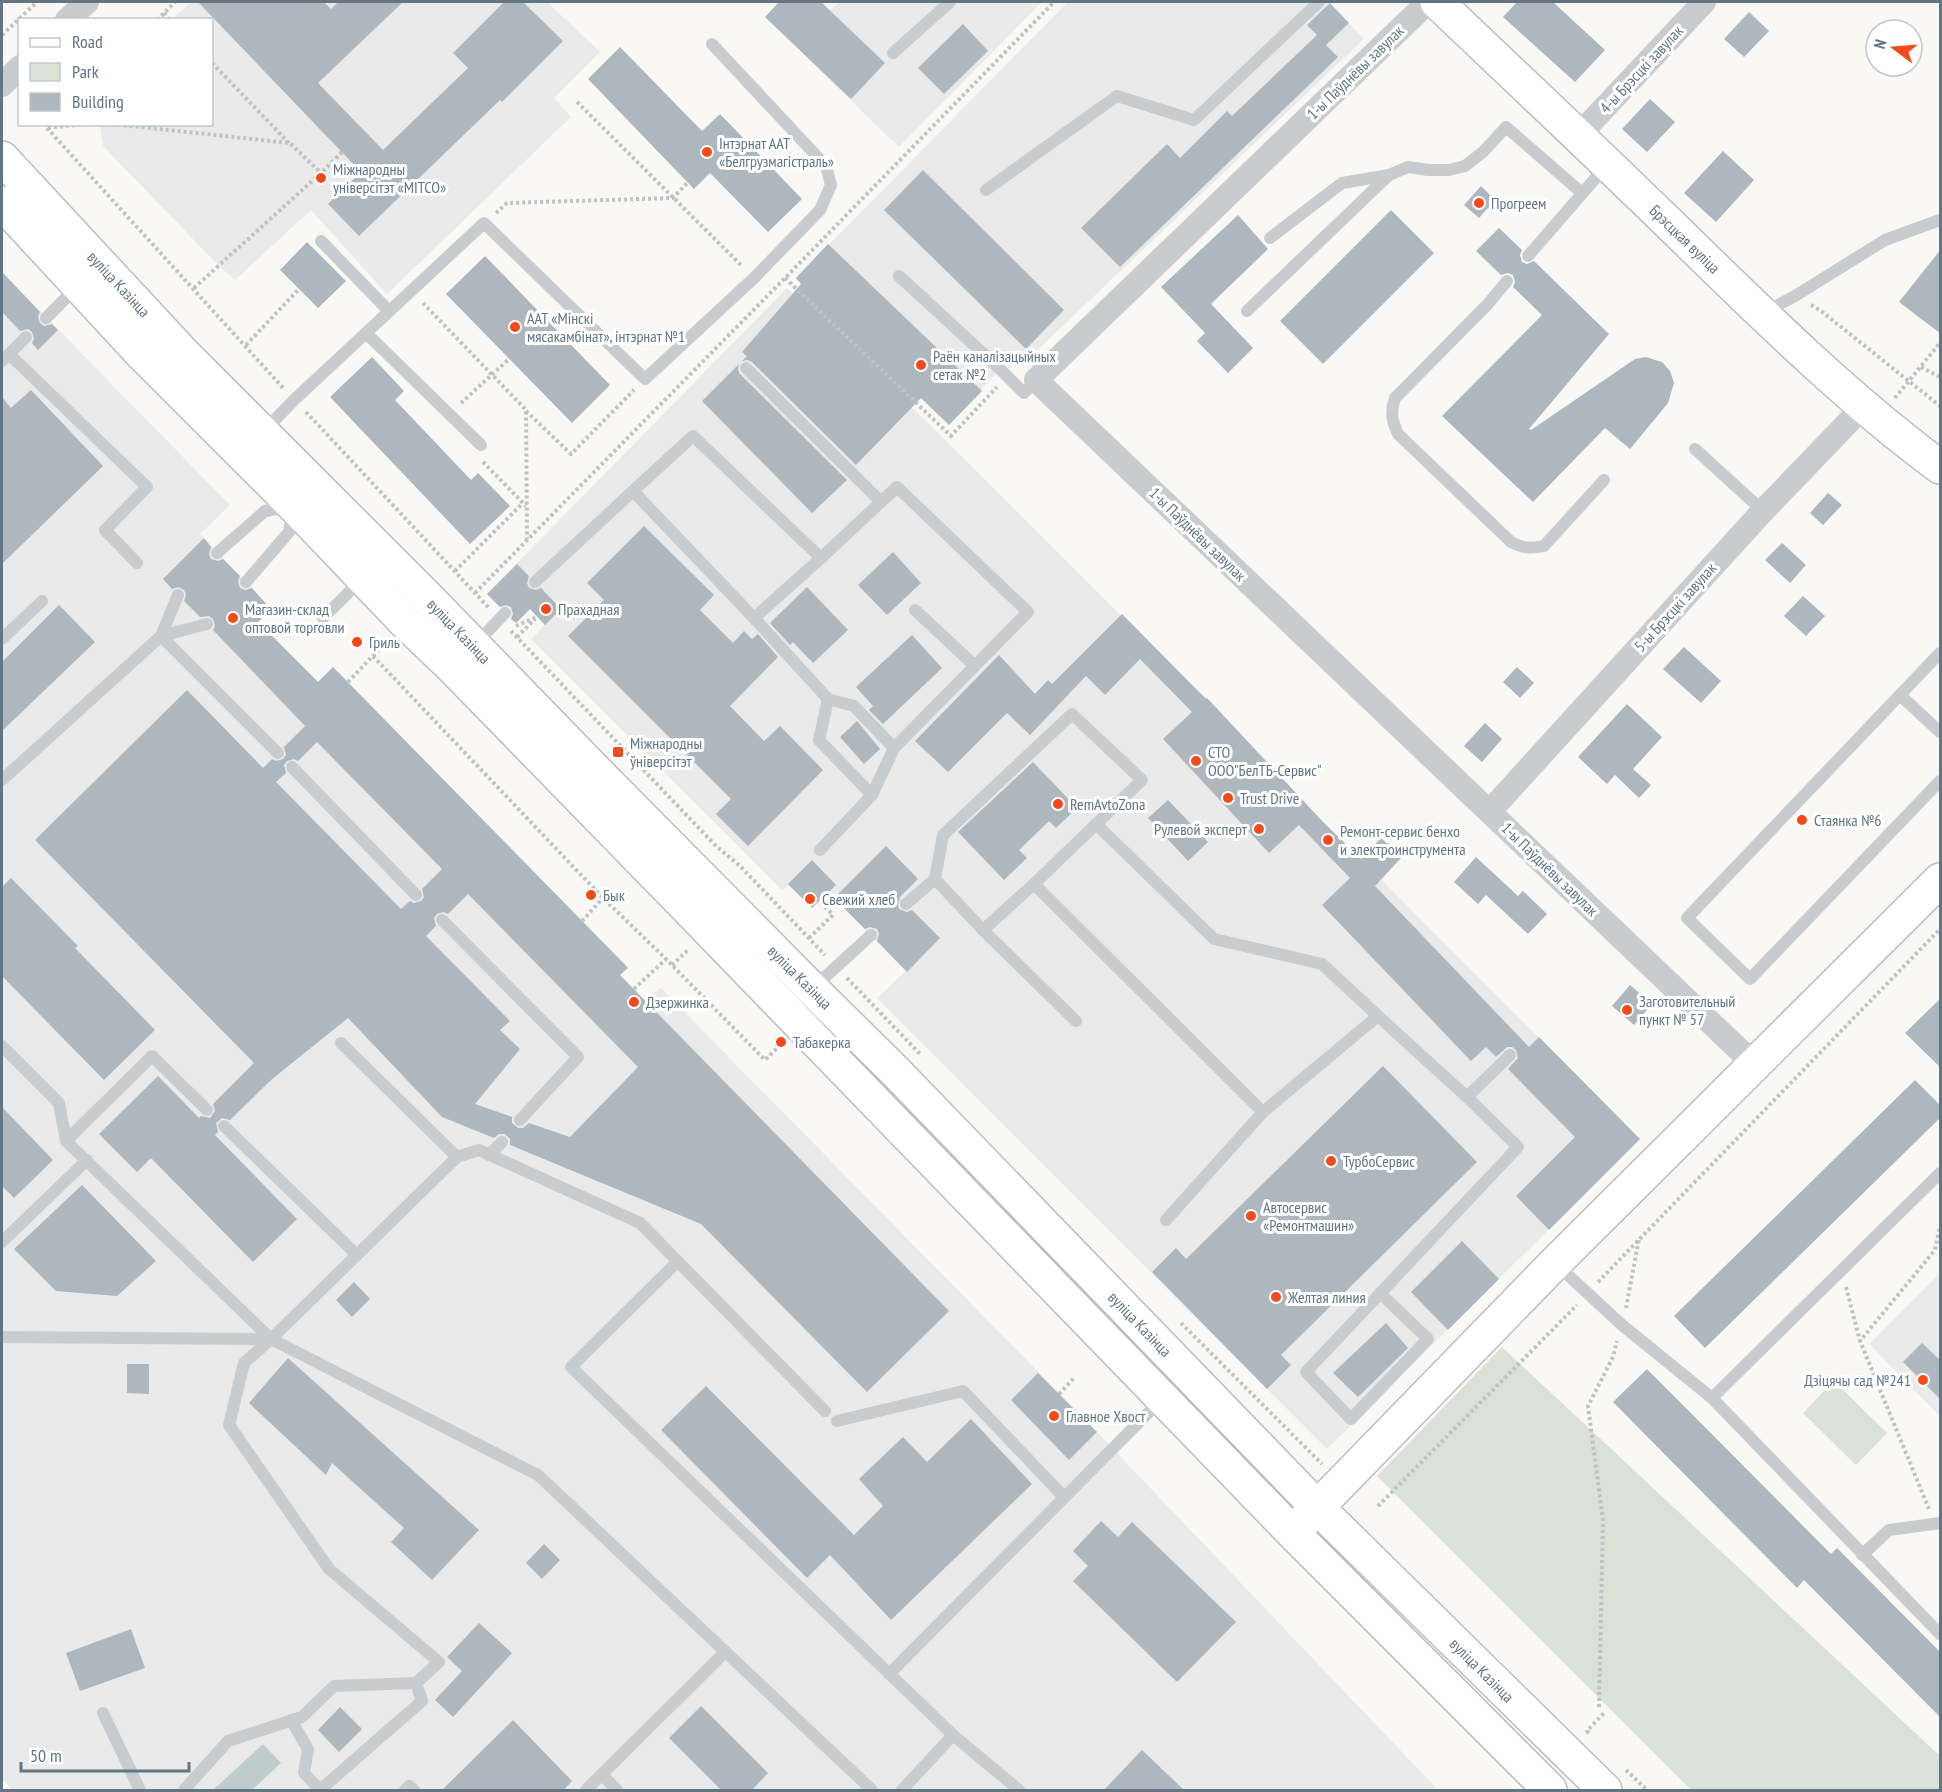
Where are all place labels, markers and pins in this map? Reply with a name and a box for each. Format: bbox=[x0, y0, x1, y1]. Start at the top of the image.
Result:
place label: Інтэрнат ААТ «Белгрузмагістраль» bbox=[719, 133, 834, 171]
marker: Інтэрнат ААТ «Белгрузмагістраль» bbox=[700, 145, 714, 159]
place label: Міжнародны універсітэт «МІТСО» bbox=[333, 159, 446, 197]
marker: Міжнародны універсітэт «МІТСО» bbox=[314, 171, 328, 185]
place label: Прогреем bbox=[1491, 193, 1546, 213]
marker: Прогреем bbox=[1472, 196, 1486, 210]
place label: ААТ «Мінскі мясакамбінат», інтэрнат №1 bbox=[527, 308, 685, 346]
marker: ААТ «Мінскі мясакамбінат», інтэрнат №1 bbox=[508, 320, 522, 334]
place label: Раён каналізацыйных сетак №2 bbox=[933, 346, 1056, 384]
marker: Раён каналізацыйных сетак №2 bbox=[914, 358, 928, 372]
place label: Магазин-склад оптовой торговли bbox=[245, 599, 345, 637]
place label: Прахадная bbox=[558, 599, 619, 619]
marker: Прахадная bbox=[539, 602, 553, 616]
marker: Магазин-склад оптовой торговли bbox=[226, 611, 240, 625]
place label: Гриль bbox=[369, 632, 400, 652]
marker: Гриль bbox=[350, 635, 364, 649]
place label: Міжнародны ўніверсітэт bbox=[630, 733, 702, 771]
place label: СТО ООО"БелТБ-Сервис" bbox=[1208, 742, 1322, 780]
marker: Міжнародны ўніверсітэт bbox=[611, 745, 625, 759]
marker: СТО ООО"БелТБ-Сервис" bbox=[1189, 754, 1203, 768]
place label: Trust Drive bbox=[1240, 788, 1299, 808]
marker: Trust Drive bbox=[1221, 791, 1235, 805]
place label: RemAvtoZona bbox=[1070, 794, 1145, 814]
marker: RemAvtoZona bbox=[1051, 797, 1065, 811]
place label: Стаянка №6 bbox=[1814, 810, 1882, 830]
marker: Стаянка №6 bbox=[1795, 813, 1809, 827]
place label: Рулевой эксперт bbox=[1154, 819, 1248, 839]
place label: Ремонт-сервис бенхо и электроинструмента bbox=[1340, 821, 1466, 859]
marker: Рулевой эксперт bbox=[1252, 822, 1266, 836]
marker: Ремонт-сервис бенхо и электроинструмента bbox=[1321, 833, 1335, 847]
place label: Бык bbox=[603, 885, 626, 905]
marker: Бык bbox=[584, 888, 598, 902]
place label: Свежий хлеб bbox=[822, 889, 895, 909]
marker: Свежий хлеб bbox=[803, 892, 817, 906]
place label: Заготовительный пункт № 57 bbox=[1639, 991, 1735, 1029]
place label: Дзержинка bbox=[646, 992, 709, 1012]
marker: Дзержинка bbox=[627, 995, 641, 1009]
marker: Заготовительный пункт № 57 bbox=[1620, 1003, 1634, 1017]
place label: Табакерка bbox=[793, 1032, 851, 1052]
marker: Табакерка bbox=[774, 1035, 788, 1049]
place label: ТурбоСервис bbox=[1343, 1151, 1415, 1171]
marker: ТурбоСервис bbox=[1324, 1154, 1338, 1168]
place label: Автосервис «Ремонтмашин» bbox=[1263, 1197, 1354, 1235]
marker: Автосервис «Ремонтмашин» bbox=[1244, 1209, 1258, 1223]
place label: Желтая линия bbox=[1287, 1287, 1366, 1307]
marker: Желтая линия bbox=[1269, 1290, 1283, 1304]
place label: Дзіцячы сад №241 bbox=[1804, 1370, 1911, 1390]
marker: Дзіцячы сад №241 bbox=[1916, 1373, 1930, 1387]
place label: Главное Хвост bbox=[1066, 1406, 1146, 1426]
marker: Главное Хвост bbox=[1047, 1409, 1061, 1423]

